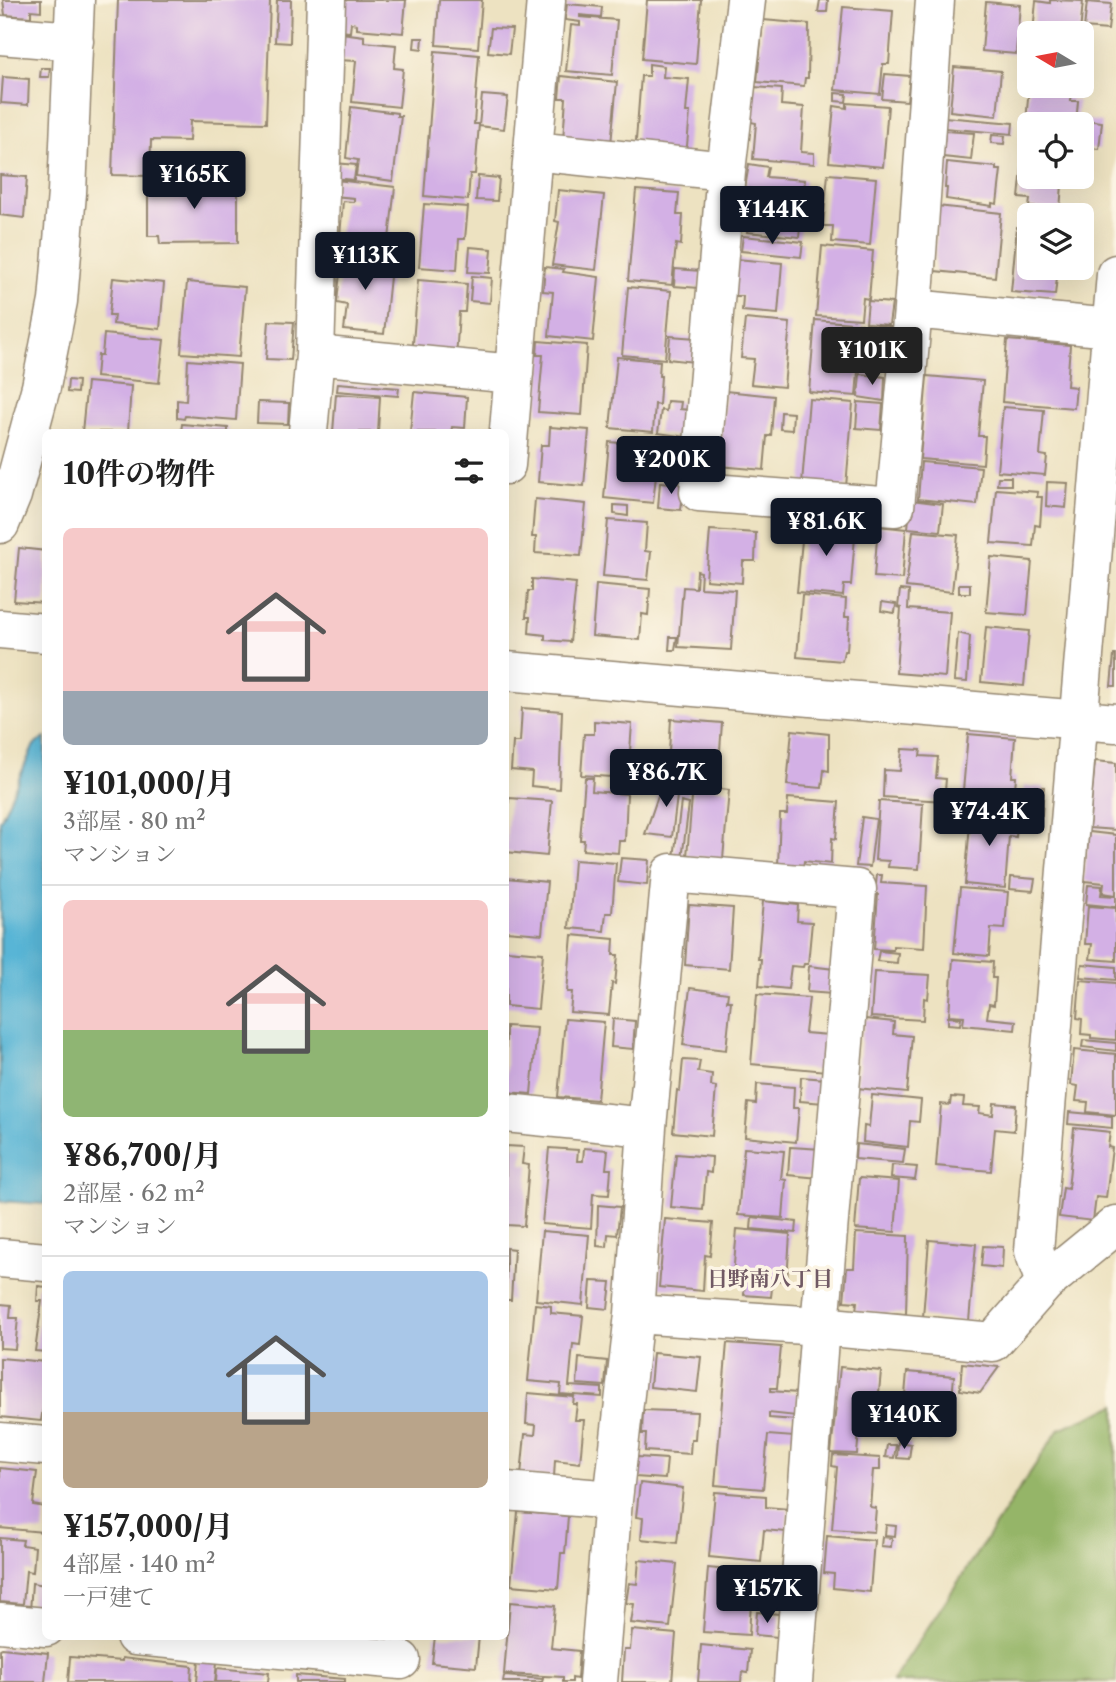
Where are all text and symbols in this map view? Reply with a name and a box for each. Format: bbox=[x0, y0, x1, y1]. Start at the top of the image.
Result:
north arrow bbox=[1017, 21, 1094, 98]
map controls bbox=[1017, 21, 1094, 280]
button: locate bbox=[1017, 112, 1094, 189]
pin: ¥165K bbox=[145, 152, 243, 211]
text: ¥165K bbox=[159, 160, 229, 188]
pin: ¥144K bbox=[723, 187, 821, 246]
text: ¥144K bbox=[736, 195, 808, 223]
button: layers bbox=[1017, 203, 1094, 280]
pin: ¥113K bbox=[316, 232, 414, 292]
text: ¥113K bbox=[331, 241, 399, 269]
pin: ¥101K bbox=[823, 328, 921, 387]
text: ¥101K bbox=[837, 336, 907, 364]
pin: ¥200K bbox=[622, 436, 720, 496]
text: ¥200K bbox=[632, 445, 710, 473]
icon: filters bbox=[450, 452, 488, 490]
text: 10件の物件 bbox=[63, 455, 215, 492]
pin: ¥81.6K bbox=[769, 498, 883, 558]
text: ¥81.6K bbox=[787, 507, 865, 535]
icon: home bbox=[213, 574, 339, 700]
pin: ¥86.7K bbox=[609, 750, 723, 809]
text: ¥86.7K bbox=[626, 758, 706, 786]
text: ¥101,000/月 bbox=[63, 765, 235, 802]
pin: ¥74.4K bbox=[932, 788, 1046, 848]
text: ¥74.4K bbox=[950, 797, 1029, 825]
text: 3部屋 · 80 m² bbox=[63, 807, 206, 835]
text: マンション bbox=[63, 840, 177, 868]
icon: home bbox=[213, 946, 339, 1072]
text: ¥86,700/月 bbox=[63, 1137, 222, 1174]
text: 2部屋 · 62 m² bbox=[63, 1179, 205, 1207]
text: マンション bbox=[63, 1212, 177, 1240]
district label: 日野南八丁目 bbox=[707, 1266, 833, 1291]
icon: home bbox=[213, 1317, 339, 1443]
pin: ¥140K bbox=[855, 1392, 953, 1451]
text: ¥140K bbox=[868, 1400, 940, 1428]
text: ¥157,000/月 bbox=[63, 1508, 234, 1545]
text: 4部屋 · 140 m² bbox=[63, 1550, 216, 1578]
pin: ¥157K bbox=[718, 1566, 816, 1625]
text: ¥157K bbox=[732, 1574, 802, 1602]
text: 一戸建て bbox=[63, 1583, 155, 1611]

